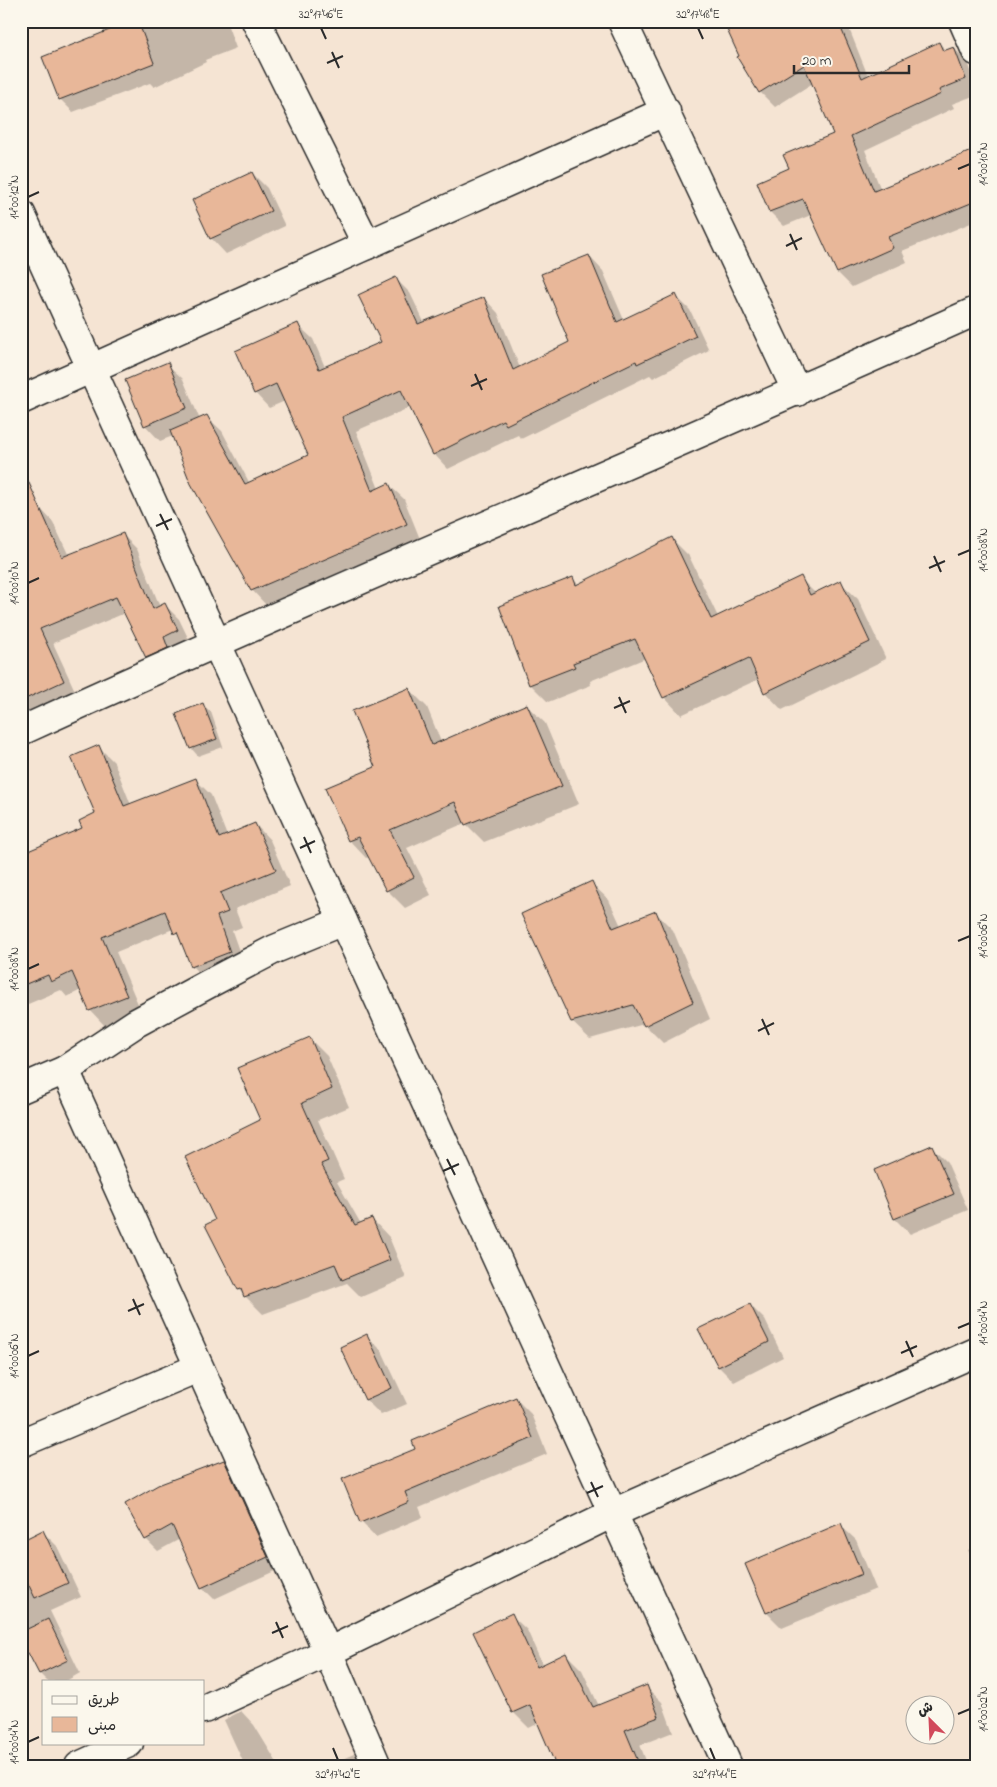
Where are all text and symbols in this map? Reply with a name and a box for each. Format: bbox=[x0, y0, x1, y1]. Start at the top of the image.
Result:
text: 32°17'46"E bbox=[299, 6, 343, 24]
text: 32°17'48"E bbox=[676, 6, 720, 24]
scale bar bbox=[794, 42, 910, 74]
text: 20 m bbox=[802, 50, 832, 72]
text: 14°00'10"N bbox=[975, 142, 993, 186]
text: 14°00'12"N bbox=[6, 175, 24, 219]
text: 14°00'08"N bbox=[975, 528, 993, 572]
text: 14°00'10"N bbox=[6, 561, 24, 605]
text: 14°00'06"N bbox=[975, 914, 993, 958]
text: 14°00'08"N bbox=[6, 947, 24, 991]
text: 14°00'04"N bbox=[975, 1301, 993, 1345]
text: 14°00'06"N bbox=[6, 1334, 24, 1378]
legend bbox=[42, 1680, 205, 1744]
text: 14°00'02"N bbox=[975, 1686, 993, 1732]
text: طريق bbox=[88, 1689, 120, 1711]
north arrow bbox=[904, 1694, 954, 1744]
text: ش bbox=[914, 1697, 937, 1722]
text: مبنى bbox=[88, 1715, 116, 1737]
text: 14°00'04"N bbox=[6, 1720, 24, 1764]
text: 32°17'42"E bbox=[315, 1766, 361, 1784]
text: 32°17'44"E bbox=[693, 1766, 737, 1784]

